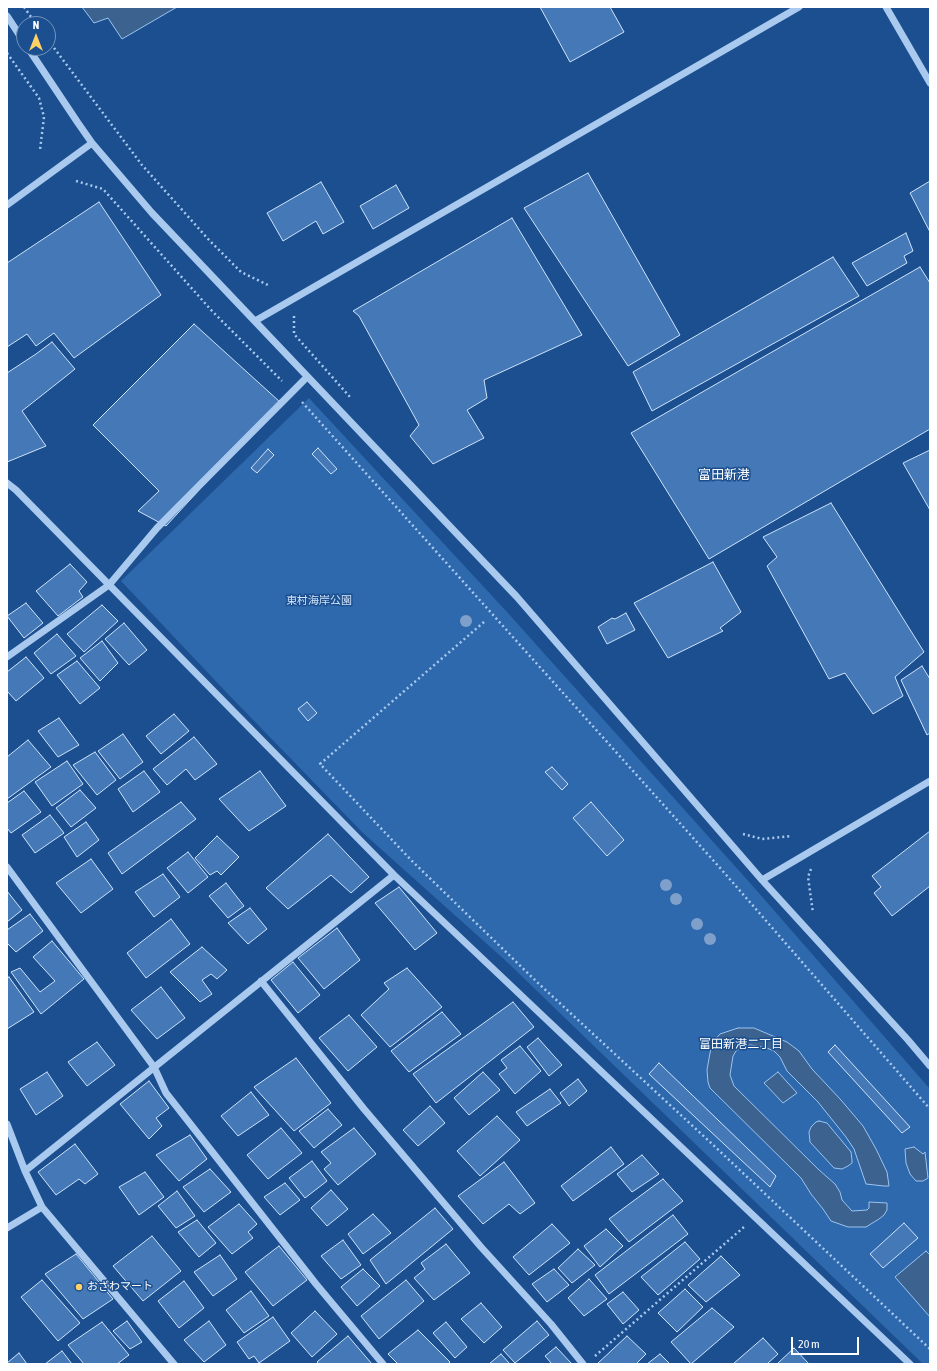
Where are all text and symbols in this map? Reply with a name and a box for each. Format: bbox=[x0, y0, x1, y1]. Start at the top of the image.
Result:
north arrow bbox=[16, 16, 56, 56]
text: N bbox=[33, 19, 39, 31]
district label: 富田新港 bbox=[698, 467, 750, 483]
park label: 東村海岸公園 bbox=[286, 594, 352, 608]
district label: 富田新港二丁目 bbox=[699, 1037, 783, 1051]
place label: おざわマート bbox=[87, 1280, 153, 1294]
marker: おざわマート bbox=[74, 1282, 84, 1292]
scale bar bbox=[793, 1329, 861, 1355]
text: 20 m bbox=[798, 1337, 820, 1351]

